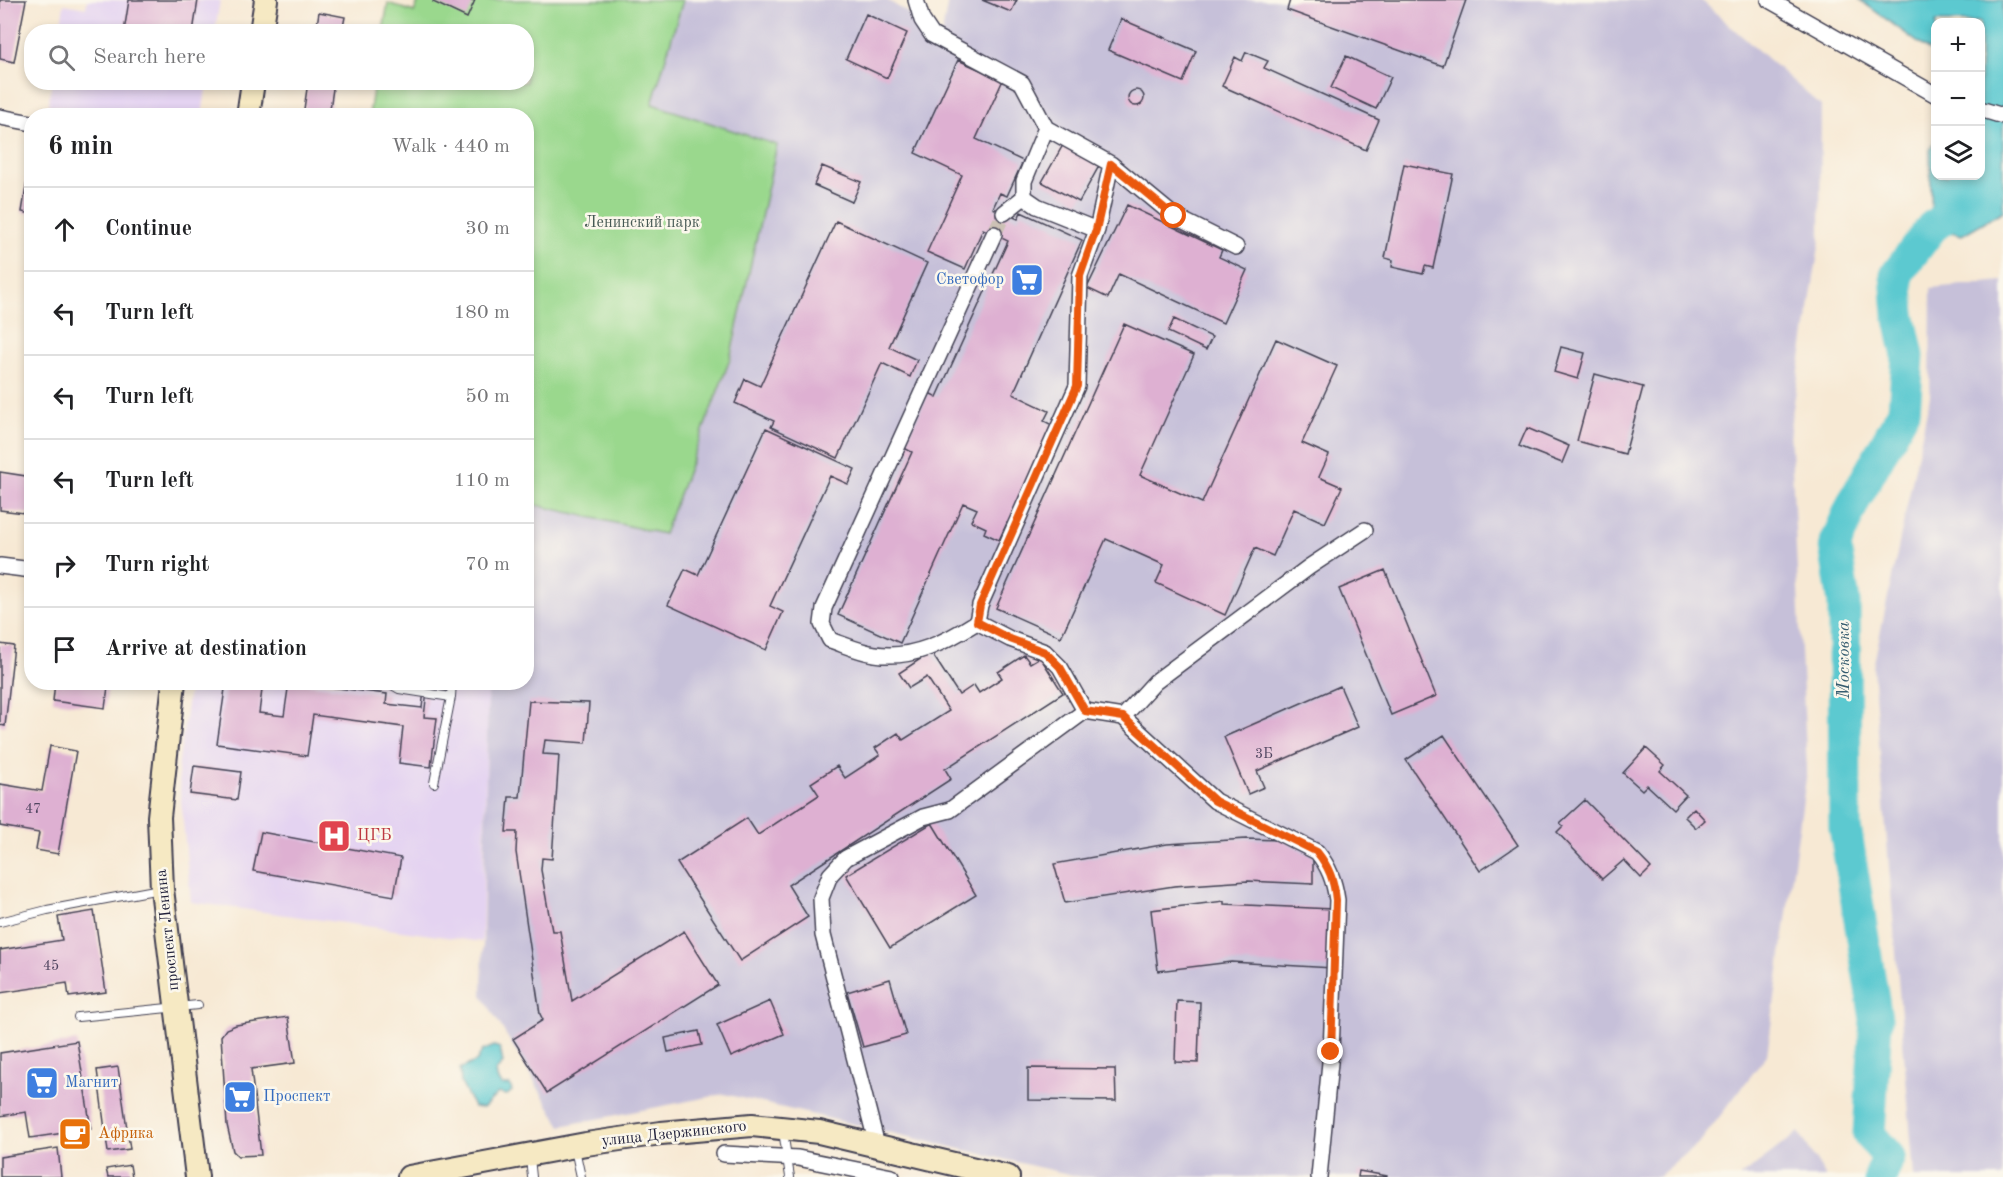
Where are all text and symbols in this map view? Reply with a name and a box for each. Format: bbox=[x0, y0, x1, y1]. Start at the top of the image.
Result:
map controls bbox=[1931, 18, 1985, 180]
button: + bbox=[1931, 18, 1985, 72]
search box bbox=[24, 24, 534, 90]
icon: search bbox=[45, 41, 78, 74]
text: Search here bbox=[93, 46, 206, 68]
button: − bbox=[1931, 72, 1985, 126]
button: layers bbox=[1931, 126, 1985, 180]
text: 6 min bbox=[48, 134, 113, 160]
text: Walk · 440 m bbox=[391, 137, 510, 157]
route start bbox=[1160, 202, 1186, 228]
icon: ahead bbox=[48, 213, 81, 246]
park label: Ленинский парк bbox=[584, 215, 700, 231]
text: Continue bbox=[105, 218, 192, 240]
text: 30 m bbox=[465, 219, 510, 239]
supermarket icon: Светофор bbox=[1009, 262, 1045, 298]
place label: Светофор bbox=[936, 272, 1004, 288]
icon: left bbox=[48, 297, 81, 330]
text: Turn left bbox=[105, 302, 194, 324]
text: 180 m bbox=[454, 303, 510, 323]
icon: left bbox=[48, 381, 81, 414]
text: Turn left bbox=[105, 386, 194, 408]
text: 50 m bbox=[465, 387, 510, 407]
icon: left bbox=[48, 465, 81, 498]
text: Turn left bbox=[105, 470, 194, 492]
text: 110 m bbox=[454, 471, 510, 491]
icon: right bbox=[48, 549, 81, 582]
text: Turn right bbox=[105, 554, 209, 576]
text: 70 m bbox=[465, 555, 510, 575]
water label: Московка bbox=[1835, 621, 1853, 700]
icon: arrive bbox=[48, 633, 81, 666]
text: Arrive at destination bbox=[105, 638, 307, 660]
house number: 3Б bbox=[1255, 747, 1273, 761]
house number: 47 bbox=[25, 802, 41, 816]
hospital icon: ЦГБ bbox=[316, 818, 352, 854]
place label: ЦГБ bbox=[357, 828, 392, 844]
street label: проспект Ленина bbox=[154, 868, 182, 992]
house number: 45 bbox=[43, 959, 59, 973]
route end bbox=[1317, 1038, 1343, 1064]
supermarket icon: Магнит bbox=[24, 1065, 60, 1101]
place label: Магнит bbox=[65, 1075, 118, 1091]
supermarket icon: Проспект bbox=[222, 1079, 258, 1115]
place label: Проспект bbox=[263, 1089, 331, 1105]
cafe icon: Африка bbox=[57, 1116, 93, 1152]
street label: улица Дзержинского bbox=[601, 1118, 747, 1150]
place label: Африка bbox=[98, 1126, 154, 1142]

